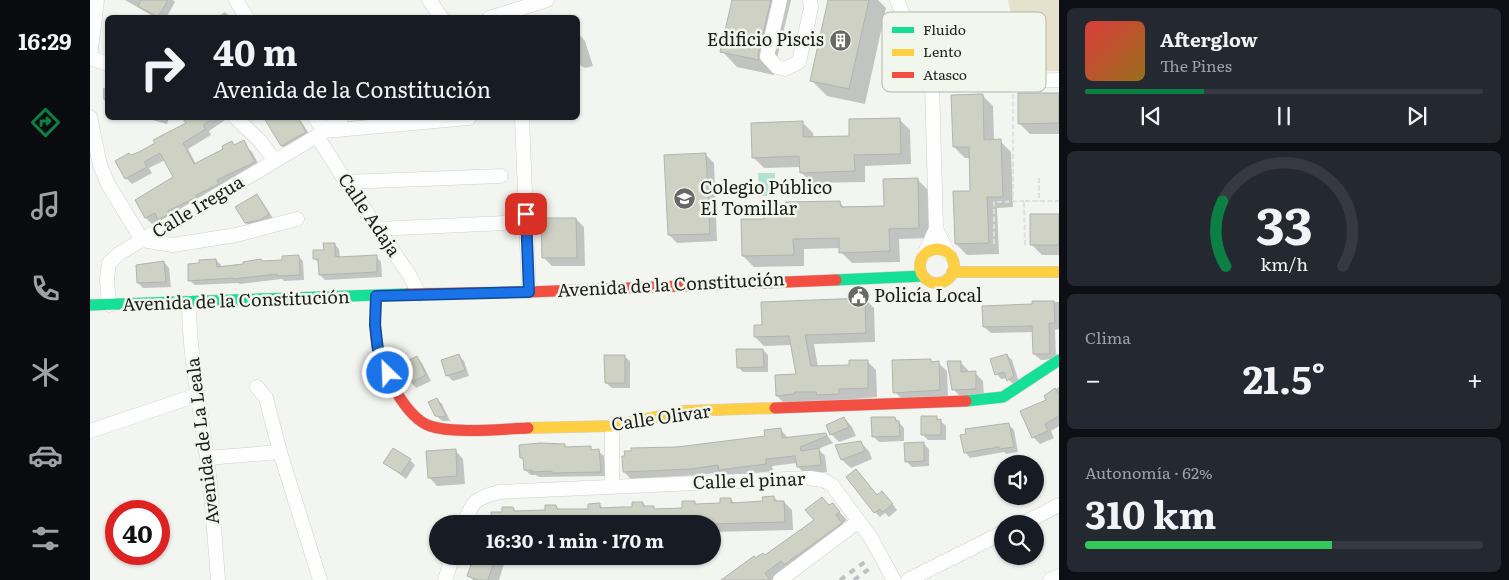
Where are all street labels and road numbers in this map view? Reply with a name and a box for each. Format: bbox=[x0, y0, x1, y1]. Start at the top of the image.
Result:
street label: Calle Iregua bbox=[146, 167, 249, 244]
street label: Calle Adaja bbox=[332, 167, 408, 262]
street label: Avenida de la Constitución bbox=[557, 264, 785, 303]
street label: Avenida de la Constitución bbox=[122, 282, 350, 317]
street label: Avenida de La Leala bbox=[178, 356, 225, 526]
street label: Calle Olivar bbox=[609, 396, 713, 437]
street label: Calle el pinar bbox=[692, 464, 806, 495]

